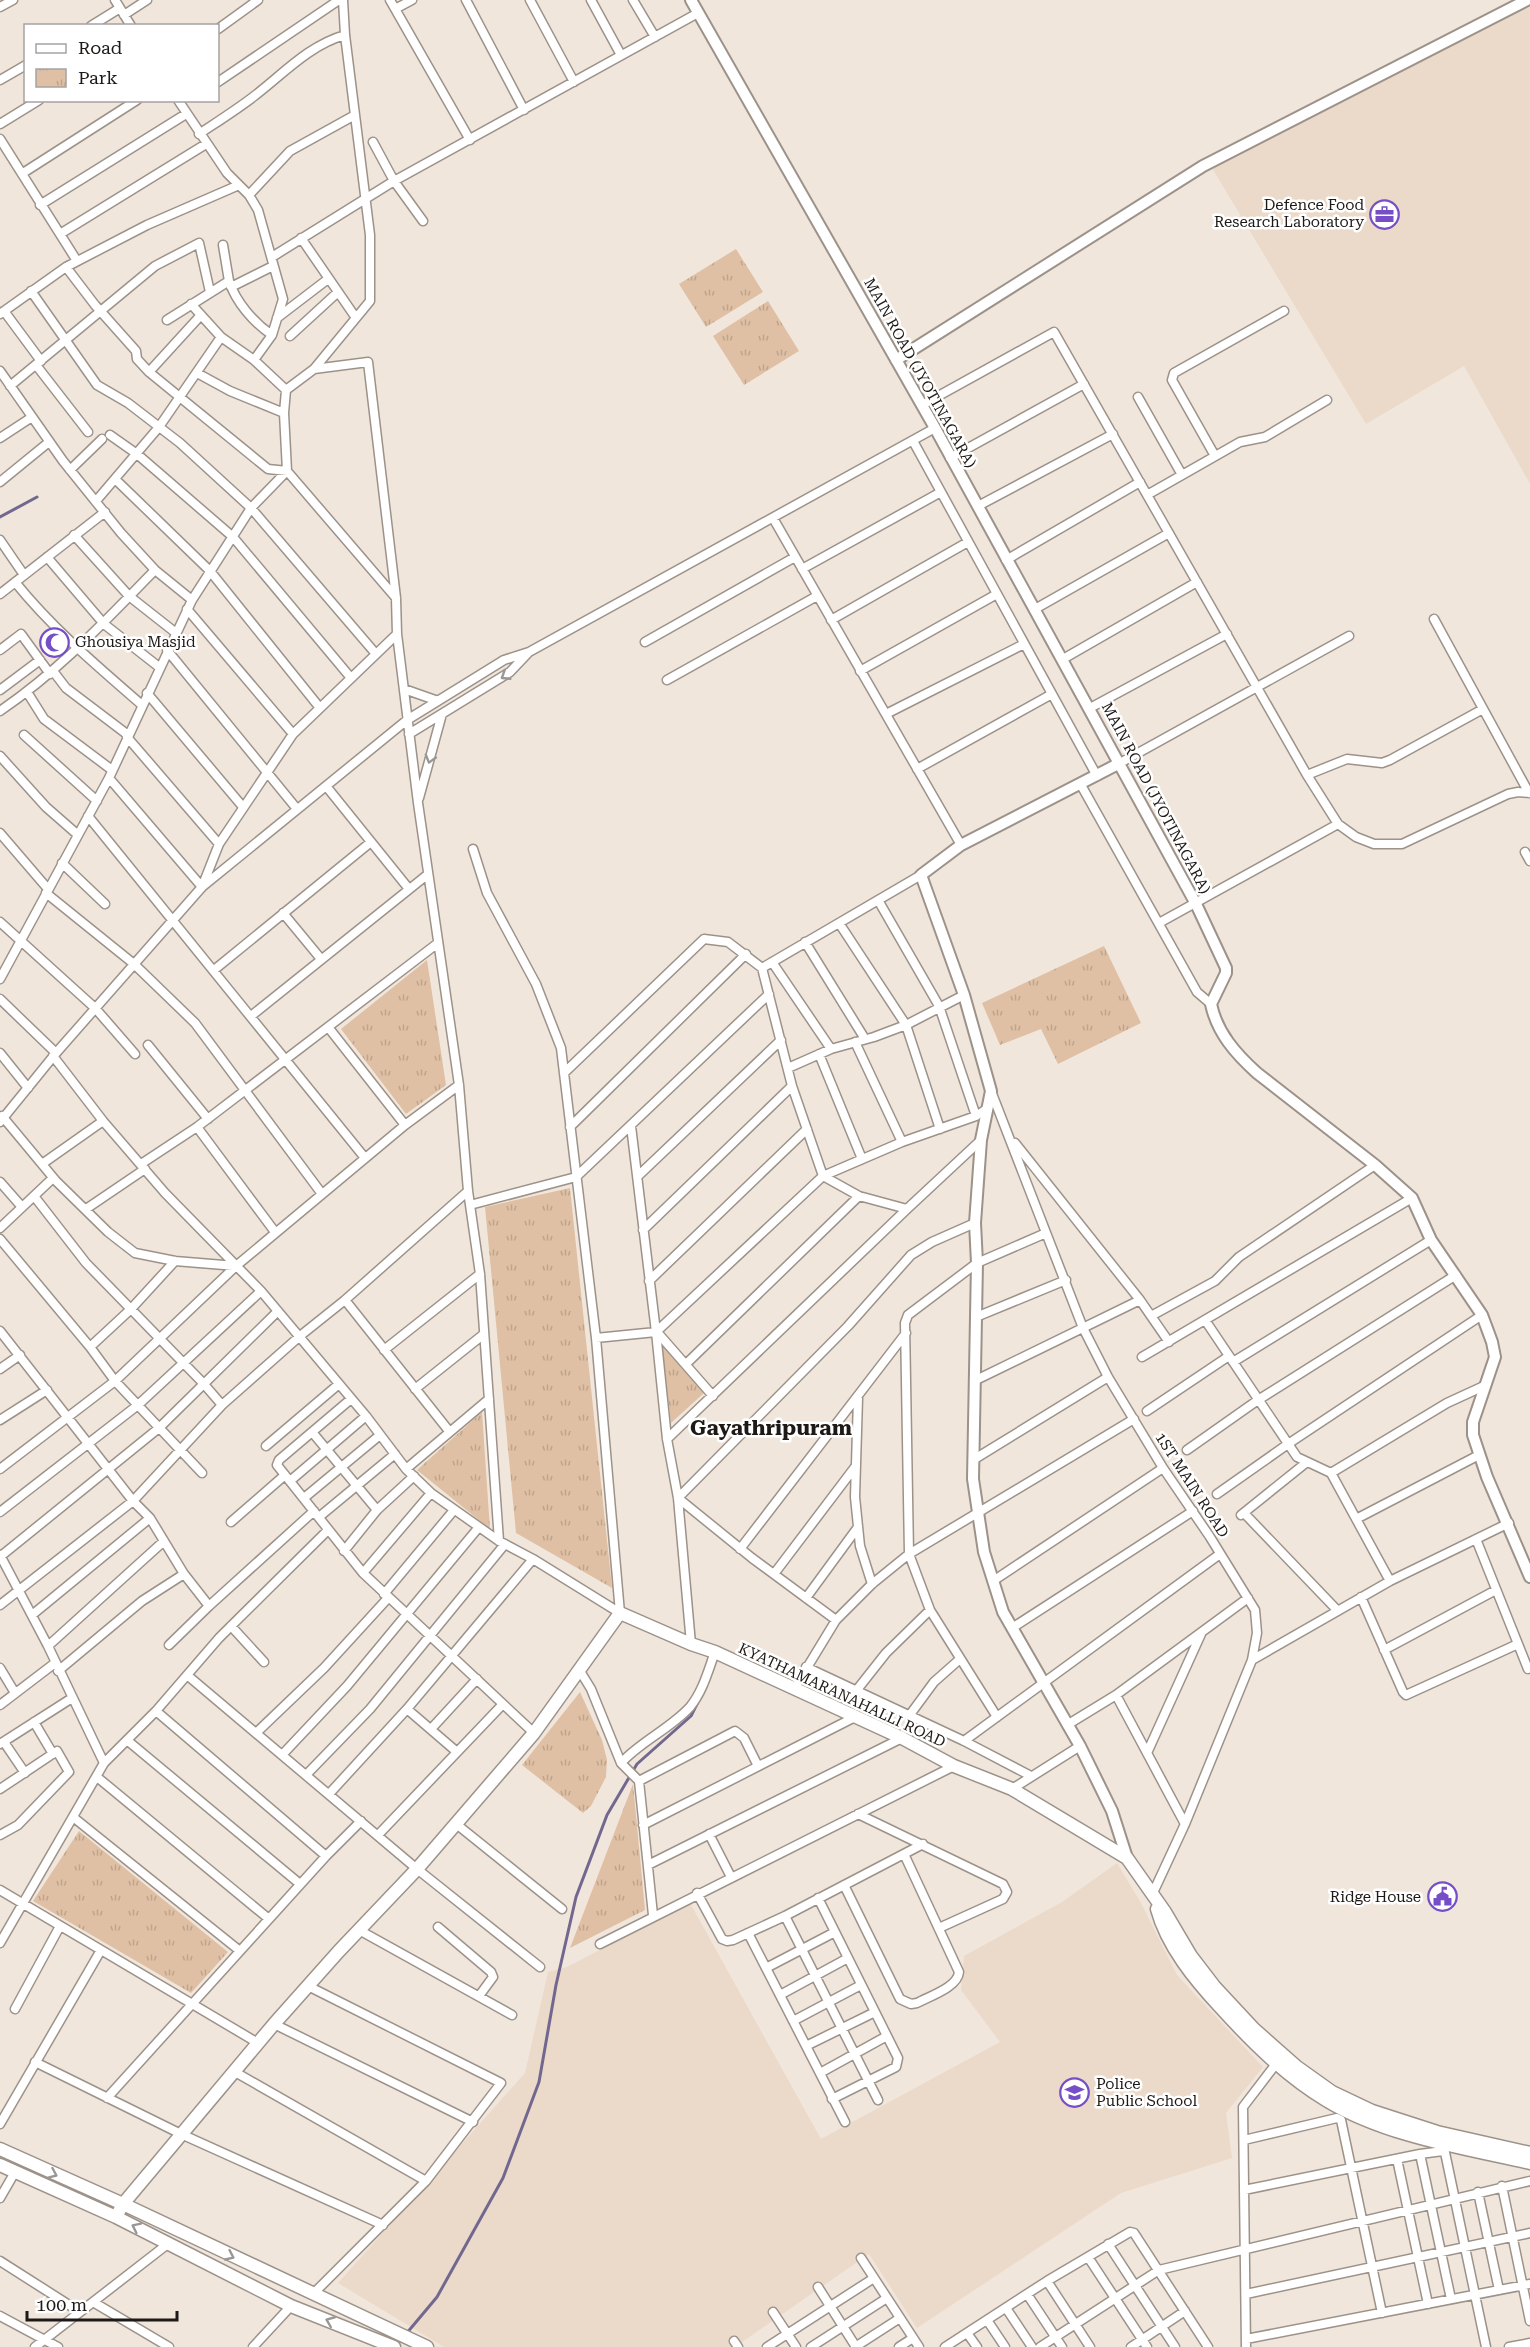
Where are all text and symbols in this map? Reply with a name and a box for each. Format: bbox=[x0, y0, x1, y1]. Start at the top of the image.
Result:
legend bbox=[24, 24, 219, 102]
text: Road bbox=[78, 37, 123, 58]
text: Park bbox=[78, 67, 118, 88]
place label: Defence Food Research Laboratory bbox=[1214, 196, 1364, 231]
office icon: Defence Food Research Laboratory bbox=[1369, 198, 1401, 230]
street label: MAIN ROAD (JYOTINAGARA) bbox=[860, 275, 980, 471]
mosque icon: Ghousiya Masjid bbox=[38, 626, 70, 658]
place label: Ghousiya Masjid bbox=[75, 633, 196, 651]
one-way arrow bbox=[501, 668, 511, 680]
street label: MAIN ROAD (JYOTINAGARA) bbox=[1098, 699, 1214, 897]
one-way arrow bbox=[425, 753, 437, 764]
district label: Gayathripuram bbox=[690, 1416, 852, 1440]
street label: 1ST MAIN ROAD bbox=[1151, 1429, 1233, 1541]
street label: KYATHAMARANAHALLI ROAD bbox=[736, 1639, 948, 1751]
public building icon: Ridge House bbox=[1426, 1881, 1458, 1913]
place label: Ridge House bbox=[1330, 1888, 1421, 1906]
place label: Police Public School bbox=[1096, 2075, 1198, 2110]
school or university icon: Police Public School bbox=[1059, 2077, 1091, 2109]
one-way arrow bbox=[47, 2166, 58, 2178]
one-way arrow bbox=[131, 2222, 142, 2234]
one-way arrow bbox=[223, 2248, 234, 2260]
scale bar bbox=[27, 2284, 177, 2322]
text: 100 m bbox=[36, 2294, 87, 2315]
one-way arrow bbox=[325, 2316, 336, 2328]

